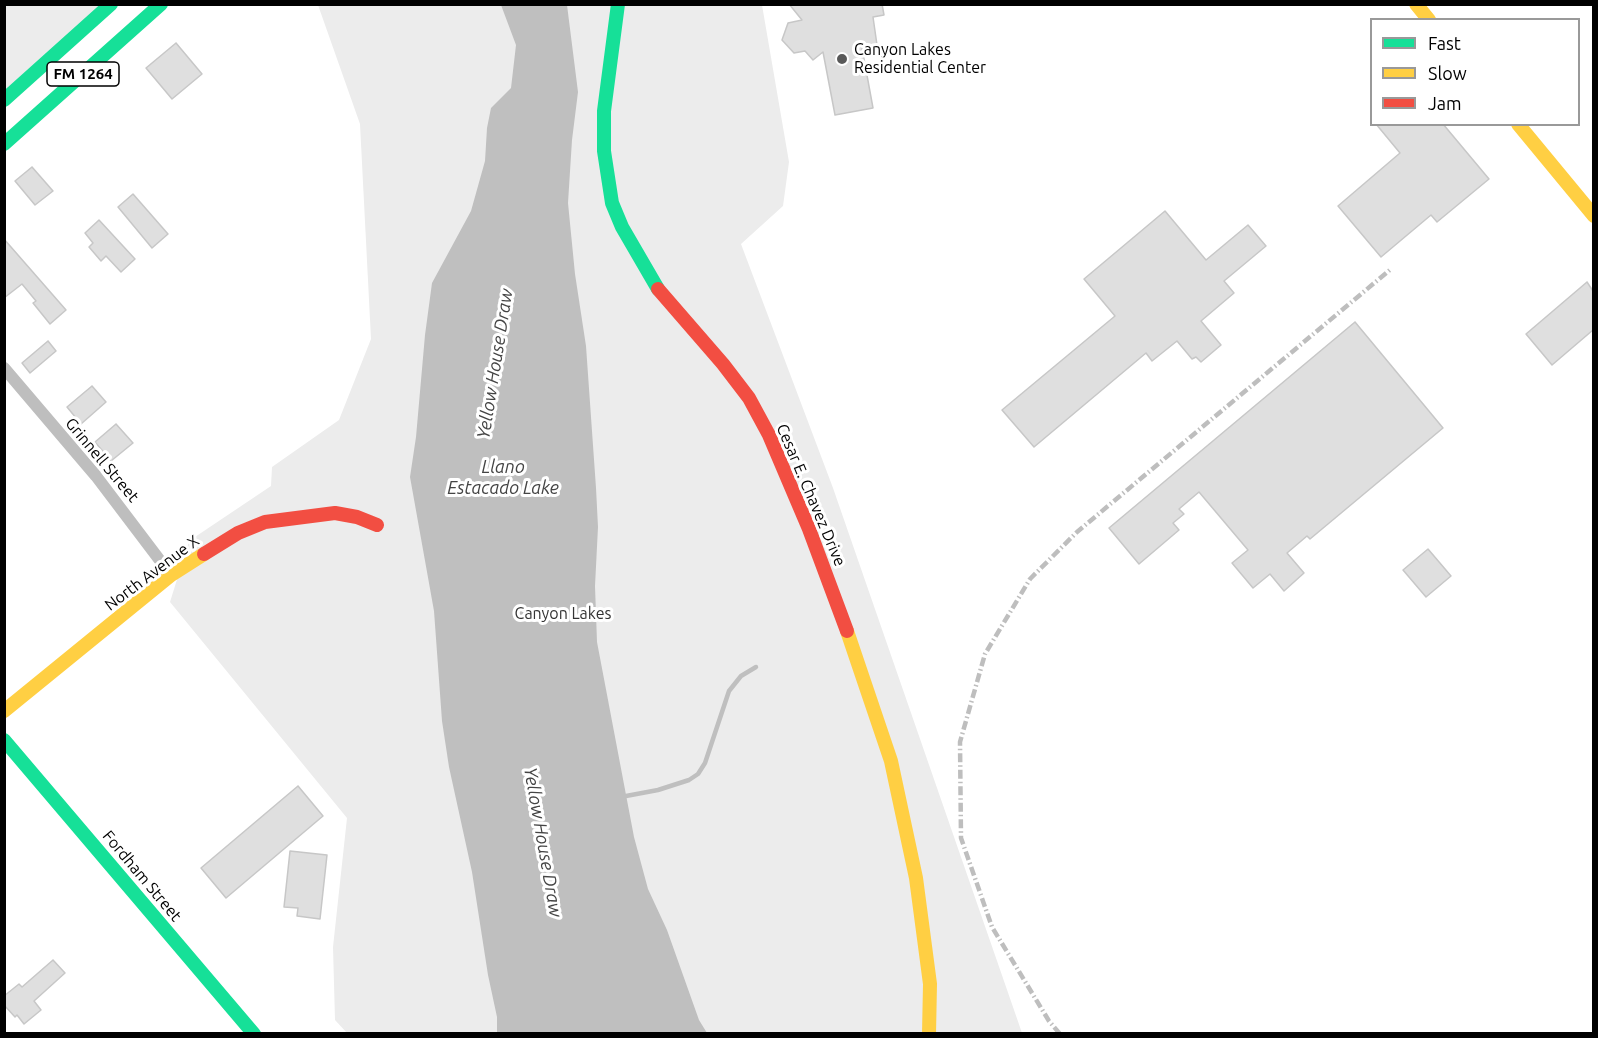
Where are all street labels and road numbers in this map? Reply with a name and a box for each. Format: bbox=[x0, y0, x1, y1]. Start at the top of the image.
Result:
road number: FM 1264 bbox=[47, 62, 119, 86]
street label: Grinnell Street bbox=[61, 414, 143, 506]
street label: Cesar E. Chavez Drive bbox=[772, 421, 850, 569]
street label: North Avenue X bbox=[101, 531, 203, 615]
street label: Fordham Street bbox=[98, 827, 186, 925]

